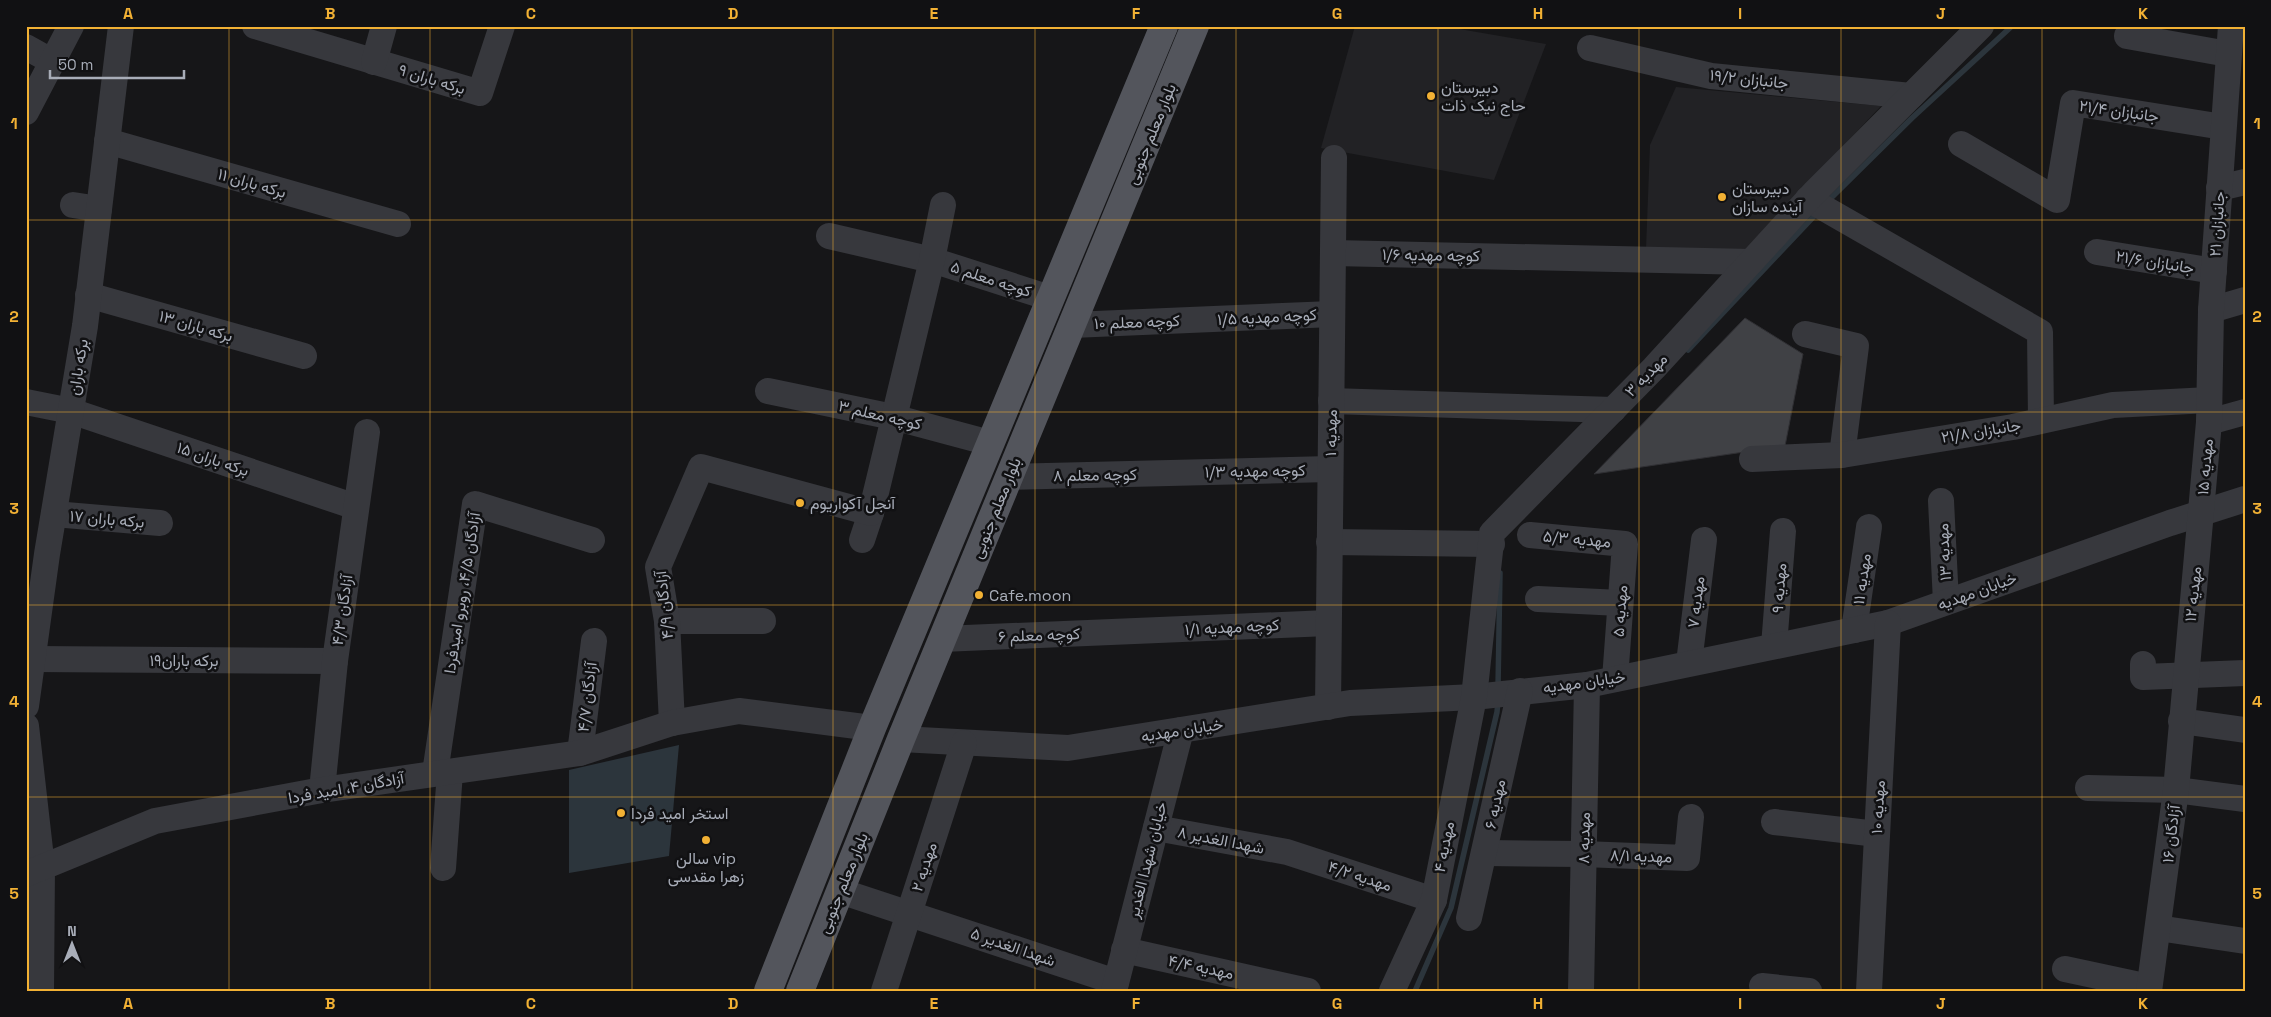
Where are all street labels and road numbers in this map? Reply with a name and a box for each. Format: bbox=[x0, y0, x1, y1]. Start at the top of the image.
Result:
street label: برکه باران ۹ bbox=[396, 59, 468, 99]
street label: جانبازان ۱۹/۲ bbox=[1709, 64, 1790, 94]
street label: بلوار معلم جنوبی bbox=[1121, 80, 1181, 188]
street label: جانبازان ۲۱/۴ bbox=[2078, 95, 2160, 127]
street label: برکه باران ۱۱ bbox=[215, 163, 289, 203]
street label: جانبازان ۲۱ bbox=[2204, 190, 2230, 257]
street label: کوچه مهدیه ۱/۶ bbox=[1382, 244, 1480, 267]
street label: جانبازان ۲۱/۶ bbox=[2114, 245, 2196, 279]
street label: کوچه معلم ۵ bbox=[948, 256, 1034, 303]
street label: کوچه مهدیه ۱/۵ bbox=[1217, 304, 1317, 331]
street label: برکه باران ۱۳ bbox=[157, 305, 235, 347]
street label: کوچه معلم ۱۰ bbox=[1094, 310, 1180, 335]
street label: برکه باران bbox=[63, 337, 93, 397]
street label: مهدیه ۳ bbox=[1620, 349, 1672, 401]
street label: کوچه معلم ۳ bbox=[836, 395, 924, 436]
street label: مهدیه ۱ bbox=[1320, 409, 1342, 457]
street label: جانبازان ۲۱/۸ bbox=[1940, 414, 2023, 448]
street label: برکه باران ۱۵ bbox=[174, 437, 252, 481]
street label: مهدیه ۱۵ bbox=[2192, 438, 2218, 496]
street label: بلوار معلم جنوبی bbox=[966, 454, 1026, 562]
street label: کوچه مهدیه ۱/۳ bbox=[1204, 460, 1306, 483]
street label: کوچه معلم ۸ bbox=[1053, 464, 1137, 487]
street label: برکه باران ۱۷ bbox=[69, 505, 145, 533]
street label: آزادگان ۴/۵، روبرو امیدفردا bbox=[439, 510, 485, 675]
street label: مهدیه ۱۳ bbox=[1932, 523, 1956, 581]
street label: مهدیه ۵/۳ bbox=[1542, 526, 1612, 552]
street label: مهدیه ۱۱ bbox=[1848, 552, 1876, 606]
street label: مهدیه ۹ bbox=[1767, 562, 1791, 614]
street label: مهدیه ۱۲ bbox=[2180, 565, 2206, 623]
street label: خیابان مهدیه bbox=[1934, 567, 2020, 615]
street label: آزادگان ۴/۹ bbox=[650, 569, 678, 640]
street label: آزادگان ۴/۳ bbox=[327, 572, 358, 647]
street label: مهدیه ۷ bbox=[1682, 575, 1710, 629]
street label: مهدیه ۵ bbox=[1608, 584, 1632, 638]
street label: کوچه مهدیه ۱/۱ bbox=[1184, 614, 1280, 641]
street label: کوچه معلم ۶ bbox=[998, 623, 1080, 648]
street label: برکه باران۱۹ bbox=[149, 650, 219, 671]
street label: آزادگان ۴/۷ bbox=[572, 660, 602, 733]
street label: خیابان مهدیه bbox=[1542, 666, 1627, 698]
street label: خیابان مهدیه bbox=[1139, 713, 1225, 747]
street label: آزادگان ۴، امید فردا bbox=[286, 767, 407, 809]
street label: مهدیه ۶ bbox=[1480, 777, 1510, 831]
street label: مهدیه ۱۰ bbox=[1866, 780, 1890, 834]
street label: خیابان شهدا الغدیر bbox=[1122, 799, 1172, 921]
street label: آزادگان ۱۶ bbox=[2157, 803, 2185, 864]
street label: مهدیه ۸ bbox=[1573, 812, 1595, 864]
street label: مهدیه ۴ bbox=[1429, 820, 1459, 874]
street label: شهدا الغدیر ۸ bbox=[1176, 821, 1266, 859]
street label: بلوار معلم جنوبی bbox=[813, 829, 873, 937]
street label: مهدیه ۲ bbox=[906, 840, 942, 894]
street label: مهدیه ۸/۱ bbox=[1609, 844, 1673, 868]
street label: مهدیه ۴/۲ bbox=[1325, 856, 1395, 896]
street label: شهدا الغدیر ۵ bbox=[968, 923, 1058, 971]
street label: مهدیه ۴/۴ bbox=[1166, 950, 1236, 984]

